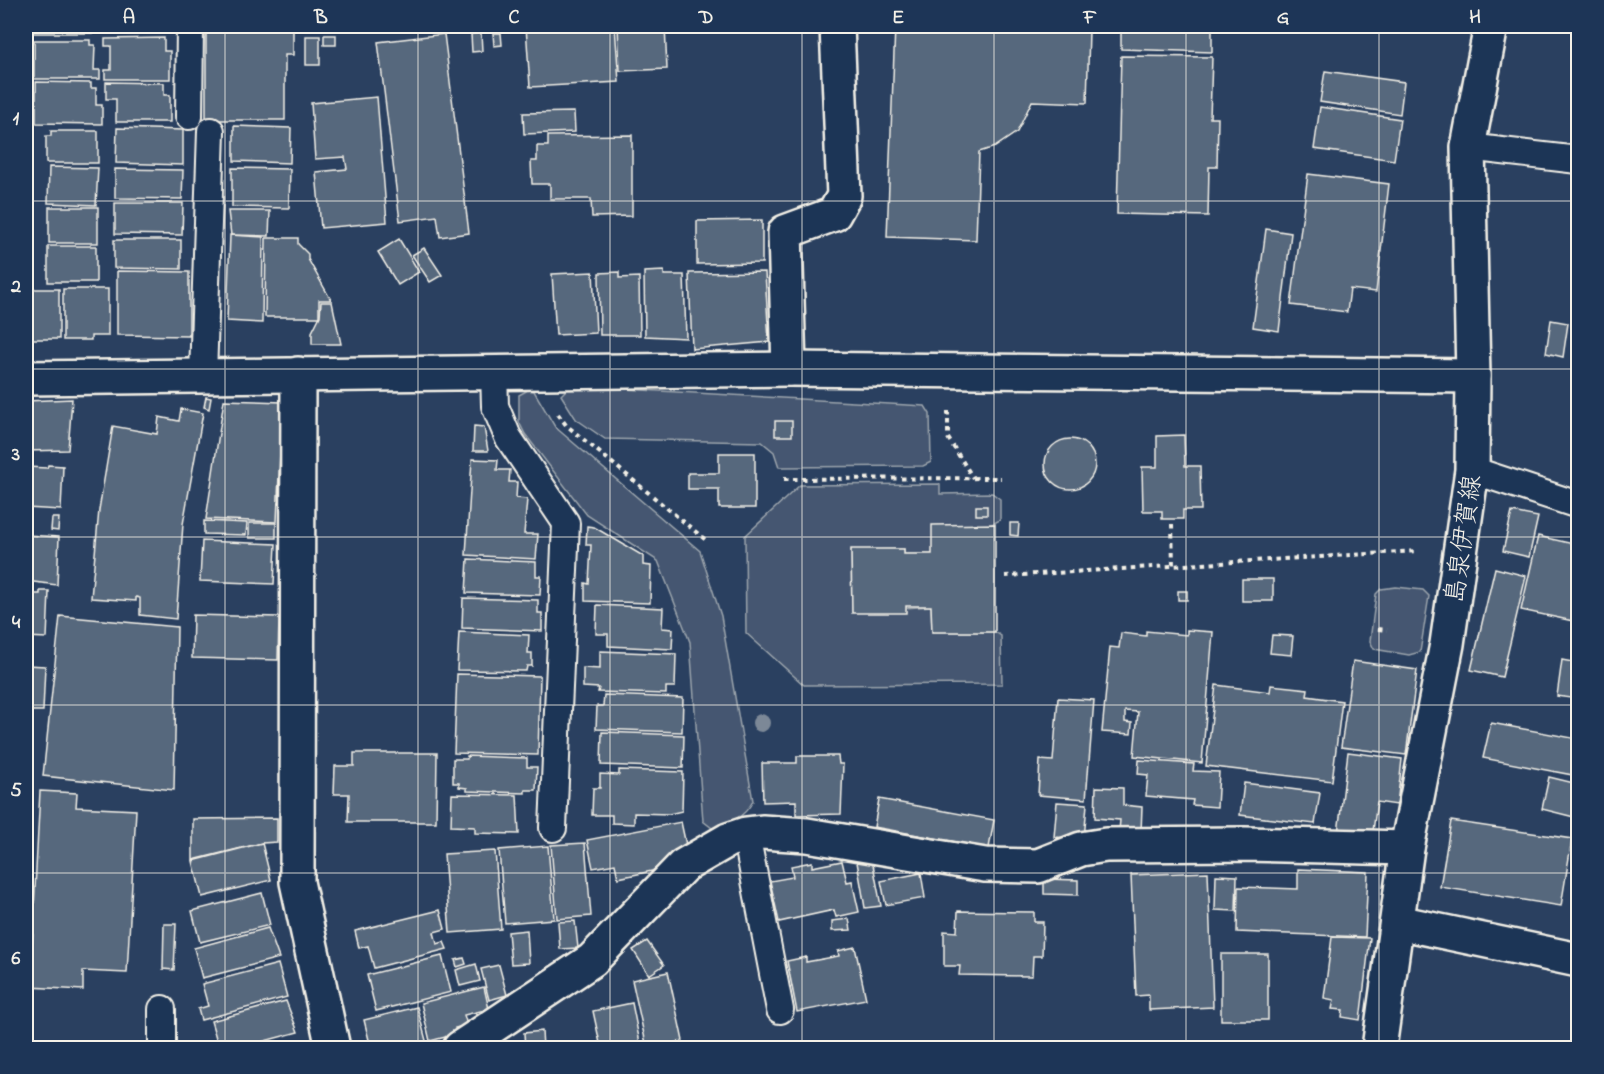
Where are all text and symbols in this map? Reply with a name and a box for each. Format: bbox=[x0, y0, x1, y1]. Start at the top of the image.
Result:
text: A bbox=[123, 4, 135, 33]
text: B bbox=[313, 4, 328, 33]
text: C bbox=[509, 4, 520, 33]
text: D bbox=[698, 4, 713, 33]
text: E bbox=[892, 4, 904, 33]
text: F bbox=[1083, 4, 1097, 33]
text: G bbox=[1277, 4, 1290, 33]
text: H bbox=[1469, 4, 1481, 33]
text: 1 bbox=[13, 105, 20, 134]
text: 2 bbox=[10, 273, 21, 302]
text: 3 bbox=[11, 441, 20, 470]
street label: 島泉伊賀線 bbox=[1437, 472, 1493, 606]
text: 4 bbox=[12, 609, 21, 638]
text: 5 bbox=[10, 777, 22, 806]
text: 6 bbox=[12, 945, 21, 974]

